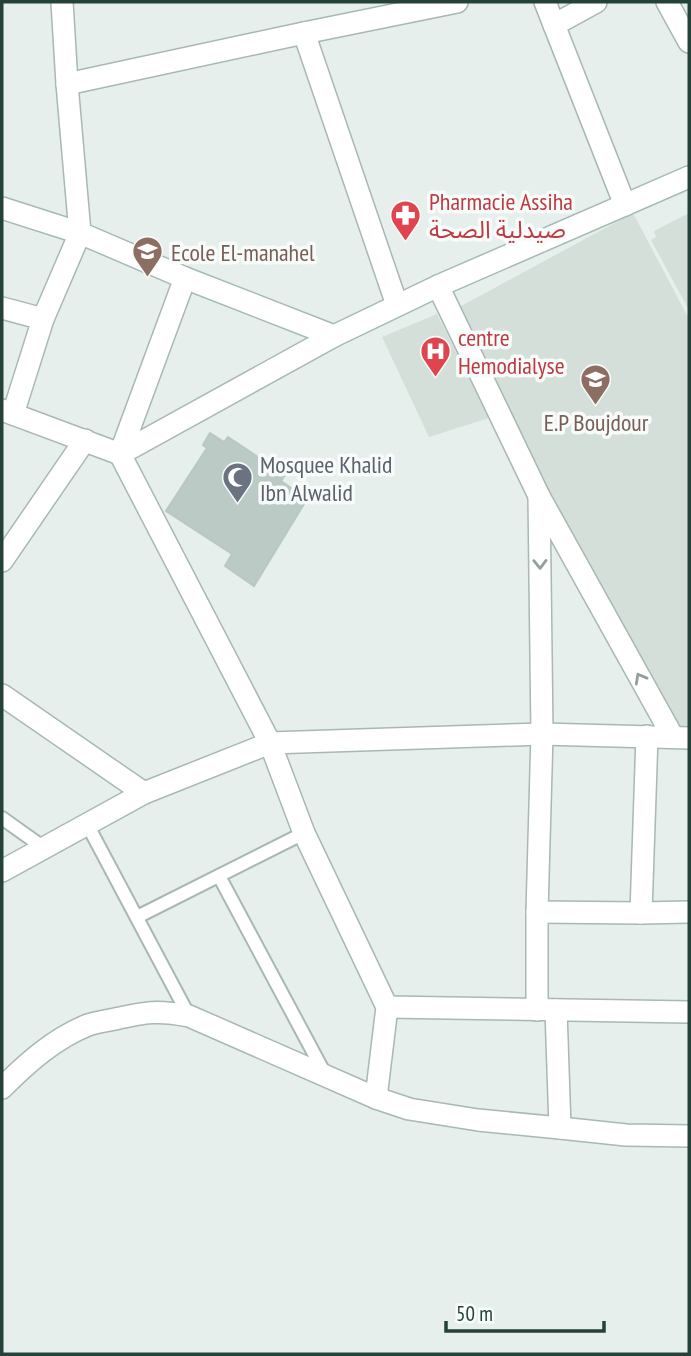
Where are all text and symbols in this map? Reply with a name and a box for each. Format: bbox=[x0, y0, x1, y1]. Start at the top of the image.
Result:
place label: Pharmacie Assiha صيدلية الصحة bbox=[429, 186, 573, 245]
pharmacy icon: Pharmacie Assiha صيدلية الصحة bbox=[389, 198, 423, 242]
school or university icon: Ecole El-manahel bbox=[131, 235, 165, 279]
place label: Ecole El-manahel bbox=[171, 237, 315, 268]
place label: centre Hemodialyse bbox=[458, 322, 565, 381]
hospital icon: centre Hemodialyse bbox=[418, 334, 452, 378]
school or university icon: E.P Boujdour bbox=[579, 363, 613, 407]
place label: E.P Boujdour bbox=[544, 407, 649, 438]
place label: Mosquee Khalid Ibn Alwalid bbox=[260, 449, 392, 508]
mosque icon: Mosquee Khalid Ibn Alwalid bbox=[220, 461, 254, 505]
one-way arrow bbox=[532, 559, 548, 570]
one-way arrow bbox=[635, 672, 648, 685]
scale bar bbox=[446, 1290, 604, 1334]
text: 50 m bbox=[456, 1300, 493, 1327]

